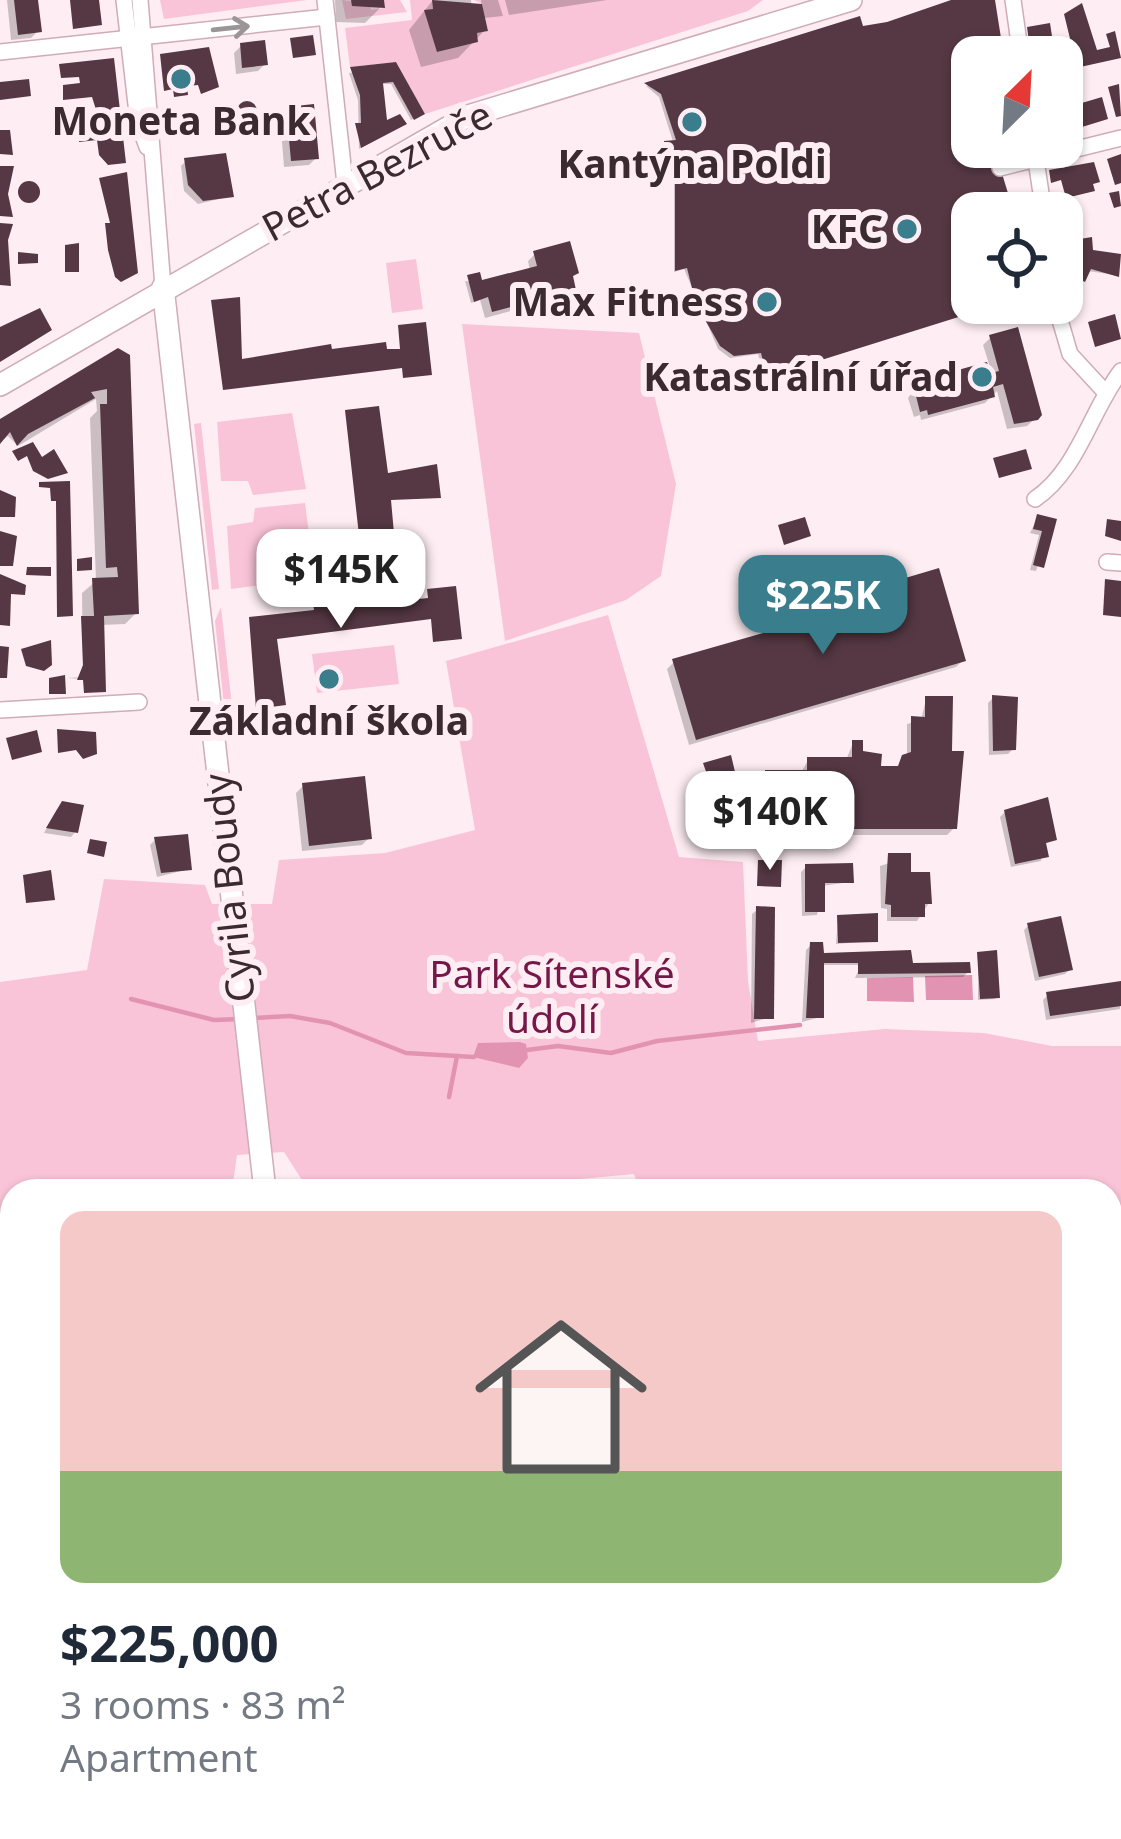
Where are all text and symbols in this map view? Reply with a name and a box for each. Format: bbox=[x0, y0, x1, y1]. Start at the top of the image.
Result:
one-way arrow bbox=[211, 16, 250, 39]
north arrow bbox=[951, 36, 1083, 168]
map controls bbox=[951, 36, 1083, 324]
marker: Moneta Bank bbox=[168, 66, 194, 92]
street label: Petra Bezruče bbox=[252, 87, 501, 253]
place label: Moneta Bank bbox=[51, 93, 311, 146]
marker: Kantýna Poldi bbox=[679, 109, 705, 135]
place label: Kantýna Poldi bbox=[557, 136, 827, 189]
button: locate bbox=[951, 192, 1083, 324]
place label: KFC bbox=[811, 201, 883, 254]
marker: KFC bbox=[894, 216, 920, 242]
place label: Max Fitness bbox=[512, 274, 743, 327]
marker: Max Fitness bbox=[754, 289, 780, 315]
place label: Katastrální úřad bbox=[643, 349, 958, 402]
marker: Katastrální úřad bbox=[969, 364, 995, 390]
pin: $145K bbox=[257, 529, 425, 631]
text: $145K bbox=[283, 541, 399, 594]
pin: $225K bbox=[739, 555, 907, 657]
text: $225K bbox=[765, 567, 881, 620]
marker: Základní škola bbox=[316, 666, 342, 692]
place label: Základní škola bbox=[189, 693, 469, 746]
street label: Cyrila Boudy bbox=[189, 771, 266, 1005]
pin: $140K bbox=[686, 771, 854, 873]
text: $140K bbox=[712, 783, 828, 836]
park label: Park Sítenské údolí bbox=[429, 946, 675, 1044]
icon: home bbox=[453, 1289, 669, 1505]
text: $225,000 bbox=[60, 1607, 279, 1677]
text: 3 rooms · 83 m² bbox=[60, 1677, 346, 1730]
text: Apartment bbox=[60, 1730, 258, 1783]

